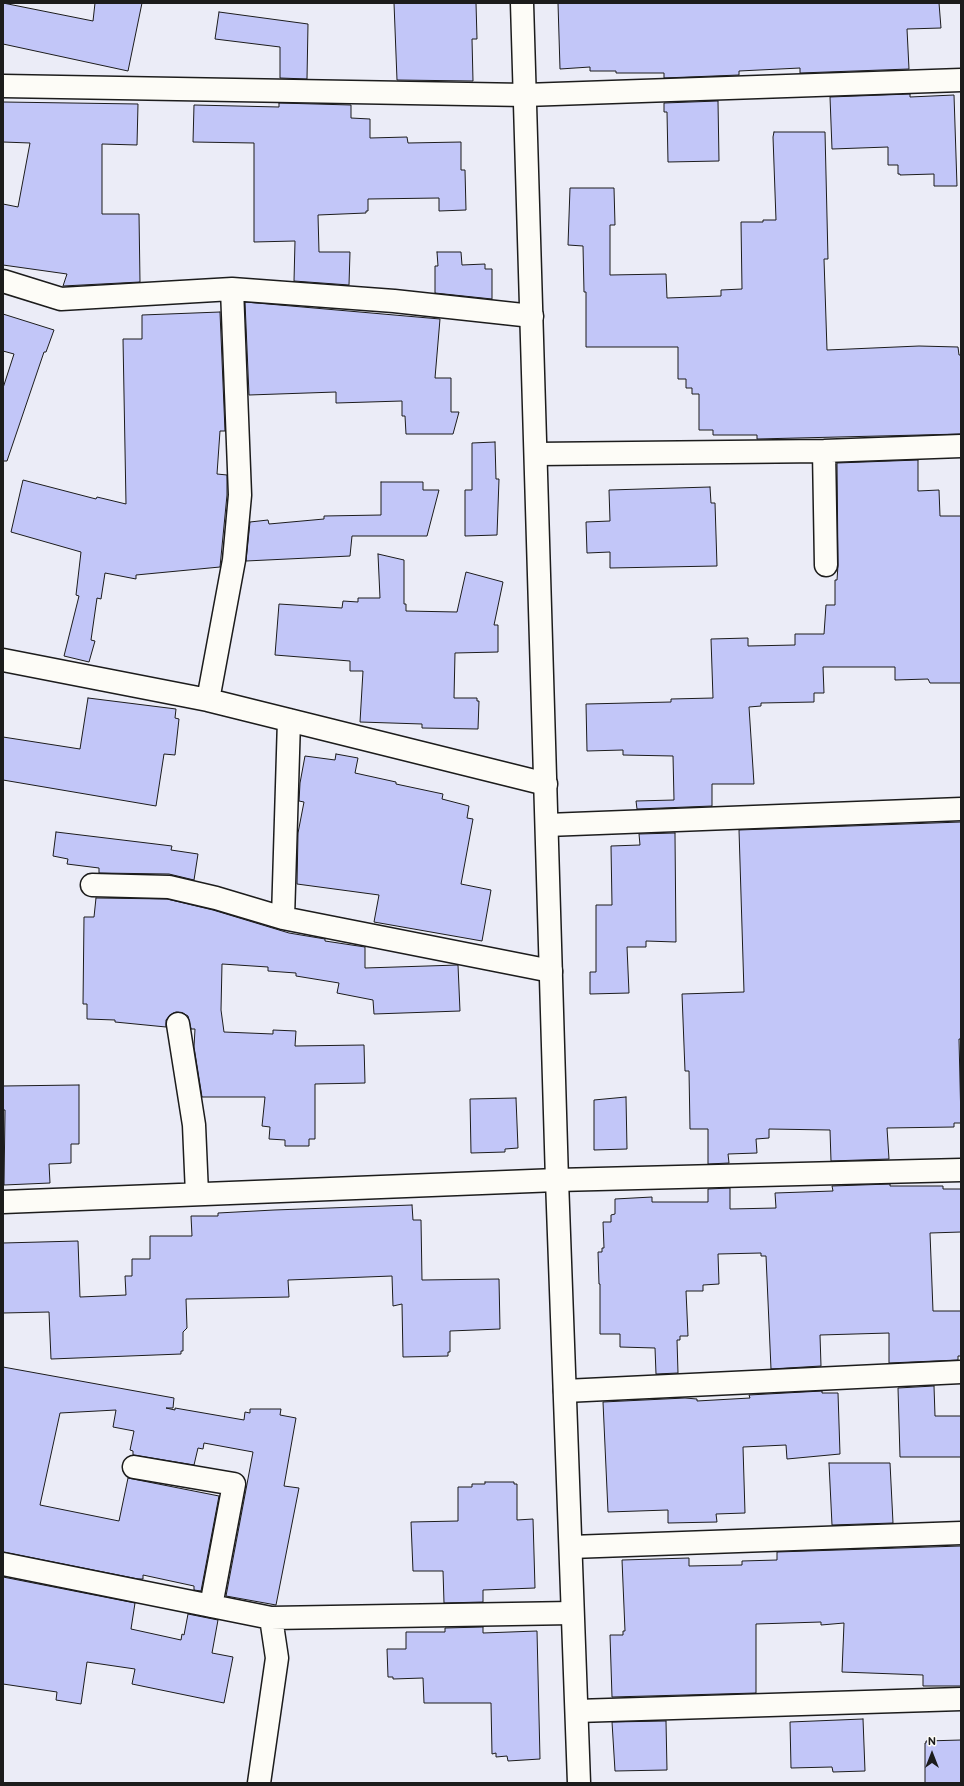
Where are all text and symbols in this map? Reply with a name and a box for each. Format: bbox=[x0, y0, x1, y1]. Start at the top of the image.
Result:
north arrow bbox=[912, 1734, 952, 1774]
text: N bbox=[928, 1735, 936, 1748]

